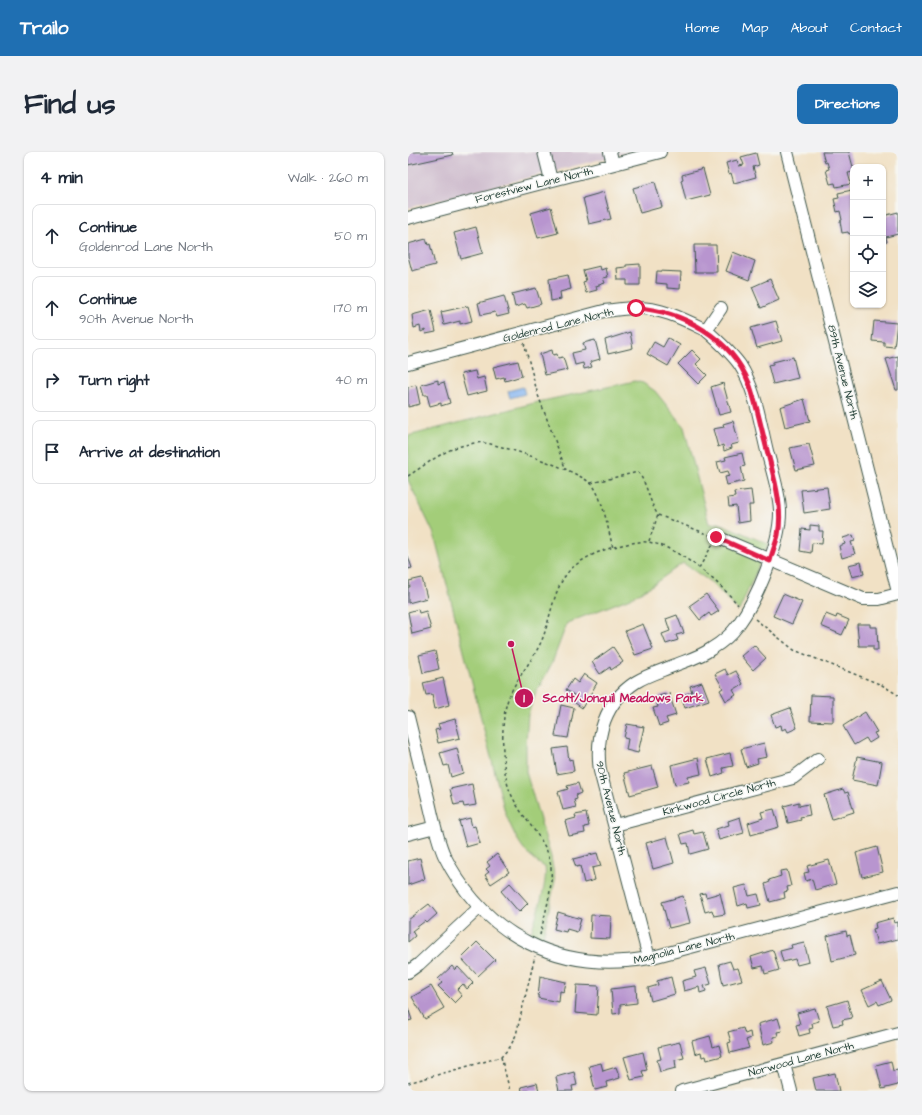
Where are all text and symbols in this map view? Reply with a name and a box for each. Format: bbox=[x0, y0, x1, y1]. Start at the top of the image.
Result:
text: Trailo bbox=[20, 15, 69, 42]
text: Home bbox=[685, 18, 720, 38]
text: Map bbox=[742, 18, 768, 38]
text: About bbox=[790, 18, 828, 38]
text: Contact bbox=[850, 18, 902, 38]
button: Directions bbox=[797, 84, 898, 124]
text: Find us bbox=[24, 85, 115, 124]
street label: Forestview Lane North bbox=[474, 163, 595, 207]
map controls bbox=[850, 164, 886, 308]
button: + bbox=[850, 164, 886, 200]
text: 4 min bbox=[40, 166, 83, 190]
text: Walk · 260 m bbox=[288, 169, 368, 187]
button: − bbox=[850, 200, 886, 236]
text: Continue bbox=[79, 217, 137, 238]
icon: ahead bbox=[41, 225, 63, 247]
text: 50 m bbox=[334, 227, 367, 245]
button: locate bbox=[850, 236, 886, 272]
text: Goldenrod Lane North bbox=[79, 238, 213, 256]
button: layers bbox=[850, 272, 886, 308]
text: Continue bbox=[79, 289, 137, 310]
icon: ahead bbox=[41, 297, 63, 319]
text: 170 m bbox=[334, 299, 367, 317]
route start bbox=[627, 299, 645, 317]
street label: Goldenrod Lane North bbox=[501, 304, 615, 346]
text: 90th Avenue North bbox=[79, 310, 193, 328]
street label: 89th Avenue North bbox=[824, 323, 862, 421]
icon: right bbox=[41, 369, 63, 391]
text: Turn right bbox=[79, 370, 150, 391]
text: 40 m bbox=[335, 371, 367, 389]
icon: arrive bbox=[41, 441, 63, 463]
text: Arrive at destination bbox=[79, 442, 220, 463]
route end bbox=[707, 528, 725, 546]
callout: Scott/Jonquil Meadows Park bbox=[514, 686, 711, 710]
text: 1 bbox=[523, 690, 525, 707]
text: Scott/Jonquil Meadows Park bbox=[542, 690, 704, 708]
street label: 90th Avenue North bbox=[592, 759, 630, 857]
street label: Kirkwood Circle North bbox=[661, 775, 778, 819]
street label: Magnolia Lane North bbox=[632, 928, 737, 969]
street label: Norwood Lane North bbox=[747, 1038, 856, 1080]

